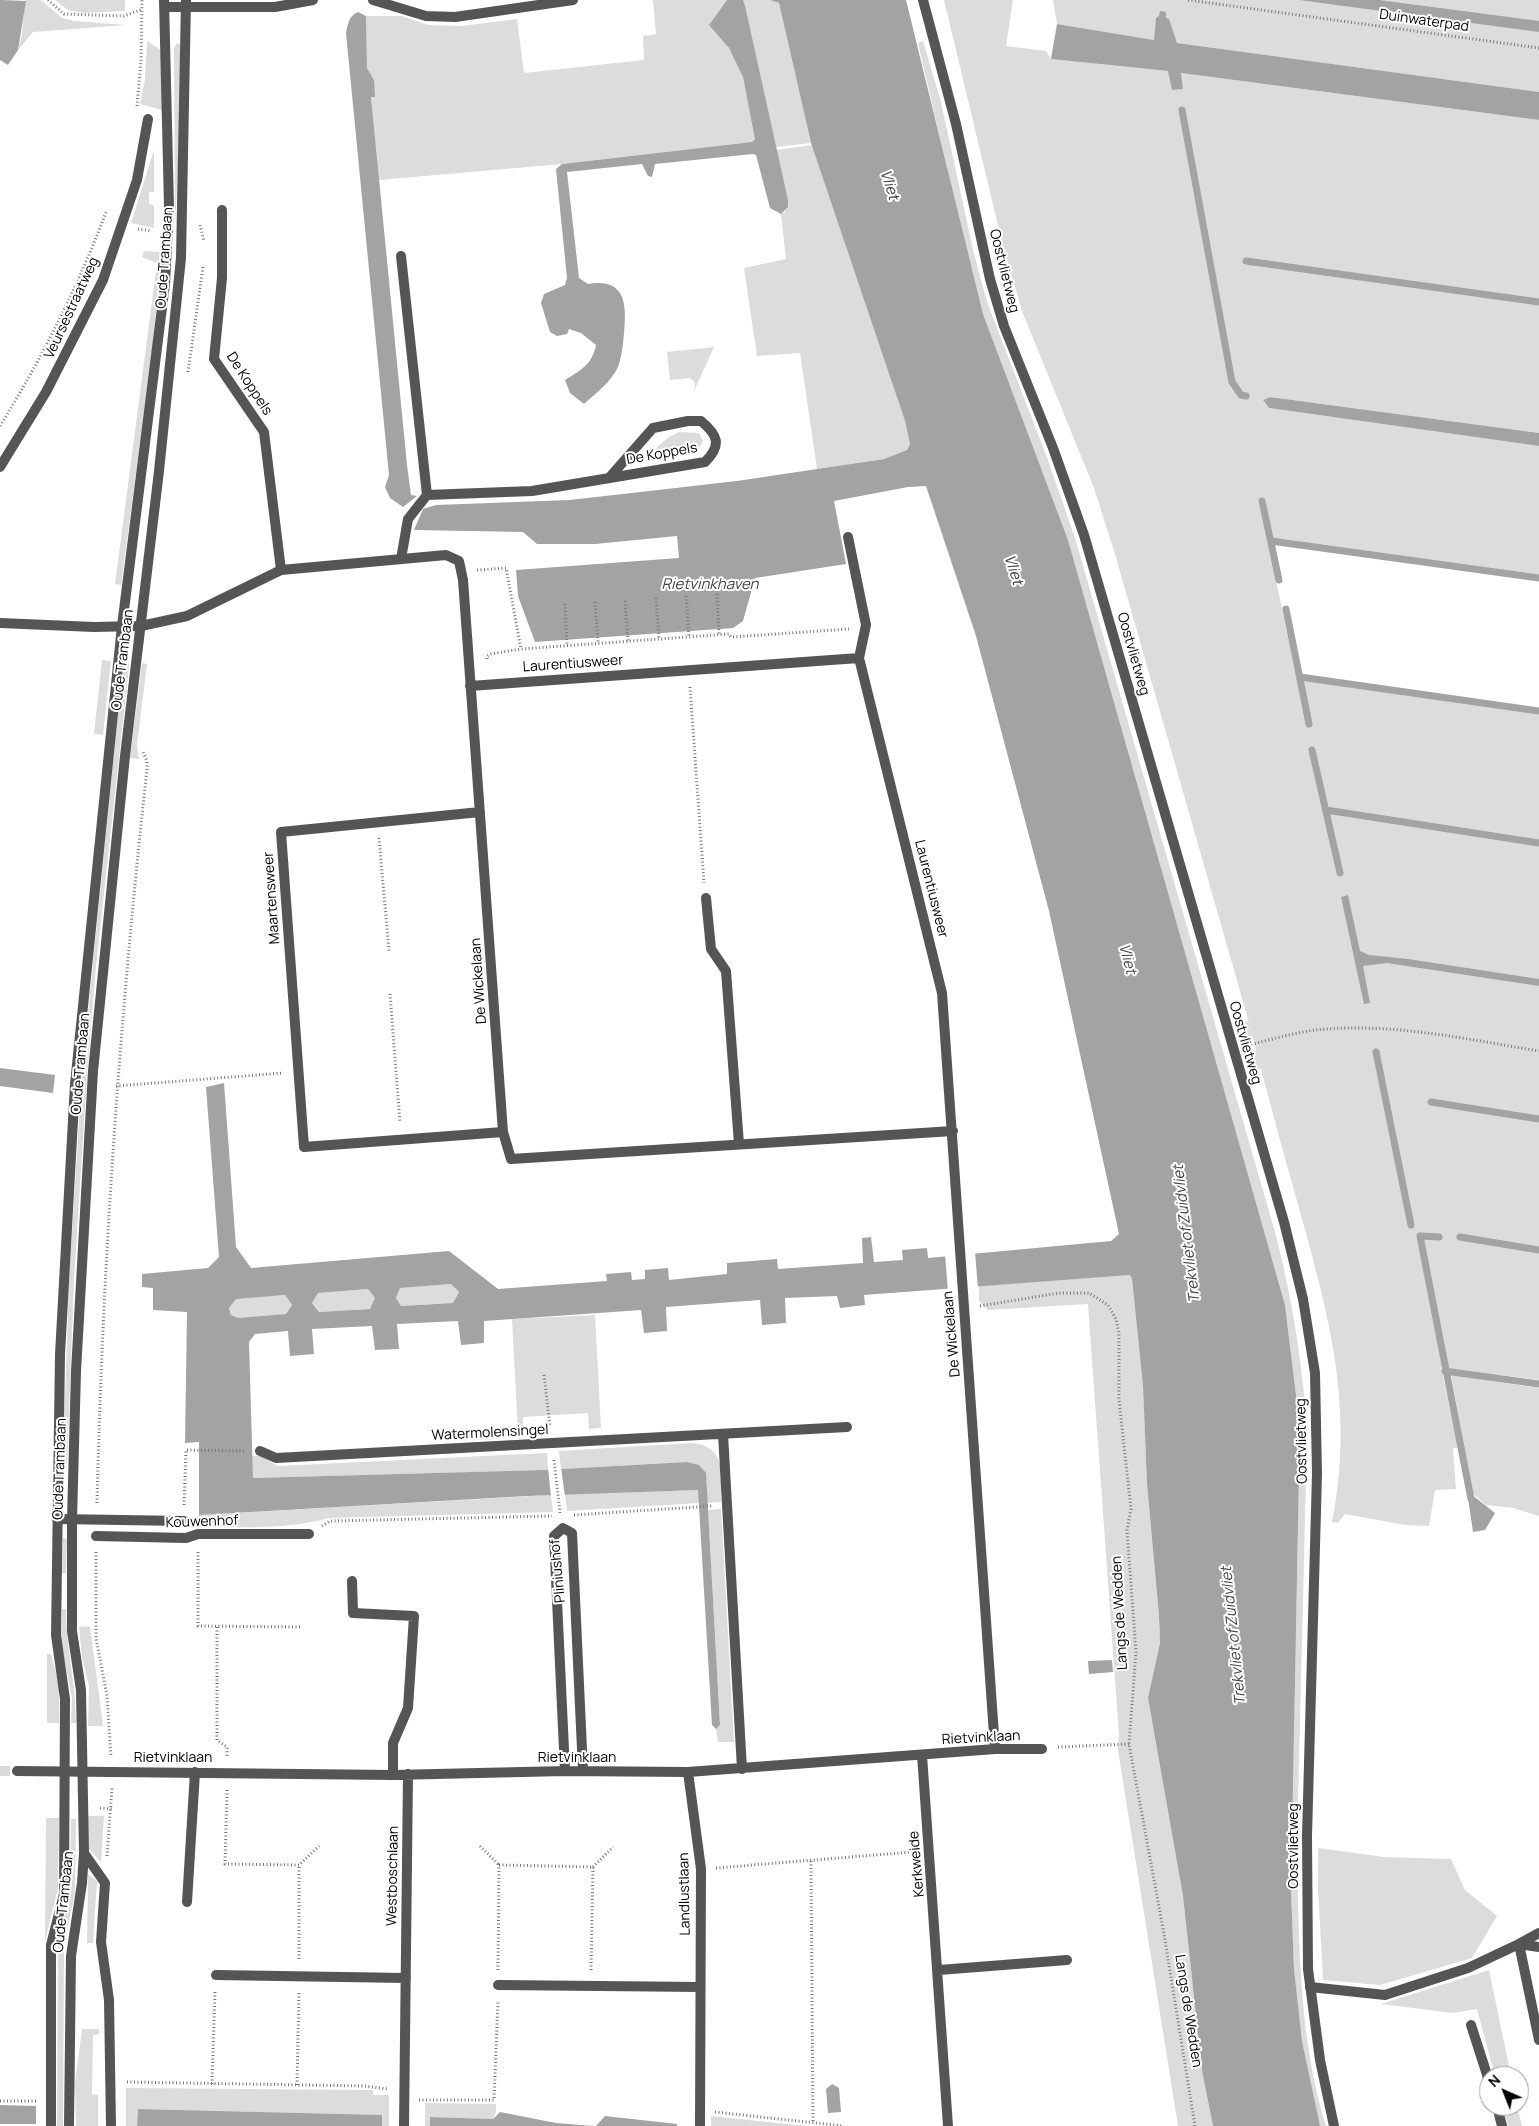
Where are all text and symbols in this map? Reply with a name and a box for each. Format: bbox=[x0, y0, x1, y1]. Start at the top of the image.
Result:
street label: Duinwaterpad bbox=[1378, 6, 1470, 36]
water label: Vliet bbox=[876, 168, 902, 202]
street label: Oude Trambaan bbox=[153, 207, 177, 309]
street label: Oostvlietweg bbox=[985, 227, 1023, 315]
street label: Veursestraatweg bbox=[41, 254, 103, 362]
street label: De Koppels bbox=[222, 349, 276, 419]
street label: De Koppels bbox=[625, 439, 699, 469]
water label: Vliet bbox=[1000, 553, 1026, 587]
water label: Rietvinkhaven bbox=[662, 576, 758, 594]
street label: Oude Trambaan bbox=[108, 608, 138, 712]
street label: Oostvlietweg bbox=[1113, 611, 1153, 697]
street label: Laurentiusweer bbox=[522, 652, 624, 676]
street label: Laurentiusweer bbox=[911, 838, 951, 940]
street label: Maartensweer bbox=[260, 851, 284, 945]
street label: De Wickelaan bbox=[468, 937, 490, 1025]
water label: Vliet bbox=[1114, 942, 1140, 976]
street label: Oostvlietweg bbox=[1225, 1000, 1265, 1086]
street label: Oude Trambaan bbox=[68, 1012, 94, 1116]
water label: Trekvliet of Zuidvliet bbox=[1170, 1164, 1204, 1304]
street label: De Wickelaan bbox=[940, 1290, 964, 1378]
street label: Oostvlietweg bbox=[1293, 1398, 1311, 1484]
street label: Oude Trambaan bbox=[50, 1418, 70, 1520]
street label: Watermolensingel bbox=[431, 1422, 549, 1444]
street label: Kouwenhof bbox=[165, 1512, 239, 1532]
street label: Pliniushof bbox=[547, 1538, 569, 1604]
street label: Langs de Wedden bbox=[1109, 1556, 1131, 1670]
water label: Trekvliet of Zuidvliet bbox=[1218, 1566, 1250, 1706]
street label: Rietvinklaan bbox=[941, 1728, 1021, 1748]
street label: Rietvinklaan bbox=[134, 1750, 212, 1766]
street label: Rietvinklaan bbox=[538, 1750, 616, 1766]
street label: Oostvlietweg bbox=[1286, 1803, 1302, 1889]
street label: Westboschlaan bbox=[384, 1826, 402, 1926]
street label: Kerkweide bbox=[906, 1830, 928, 1898]
street label: Oude Trambaan bbox=[50, 1850, 78, 1954]
street label: Landlustlaan bbox=[676, 1852, 694, 1936]
street label: Langs de Wedden bbox=[1171, 1953, 1205, 2069]
north arrow bbox=[1479, 2066, 1529, 2116]
text: N bbox=[1484, 2070, 1504, 2091]

